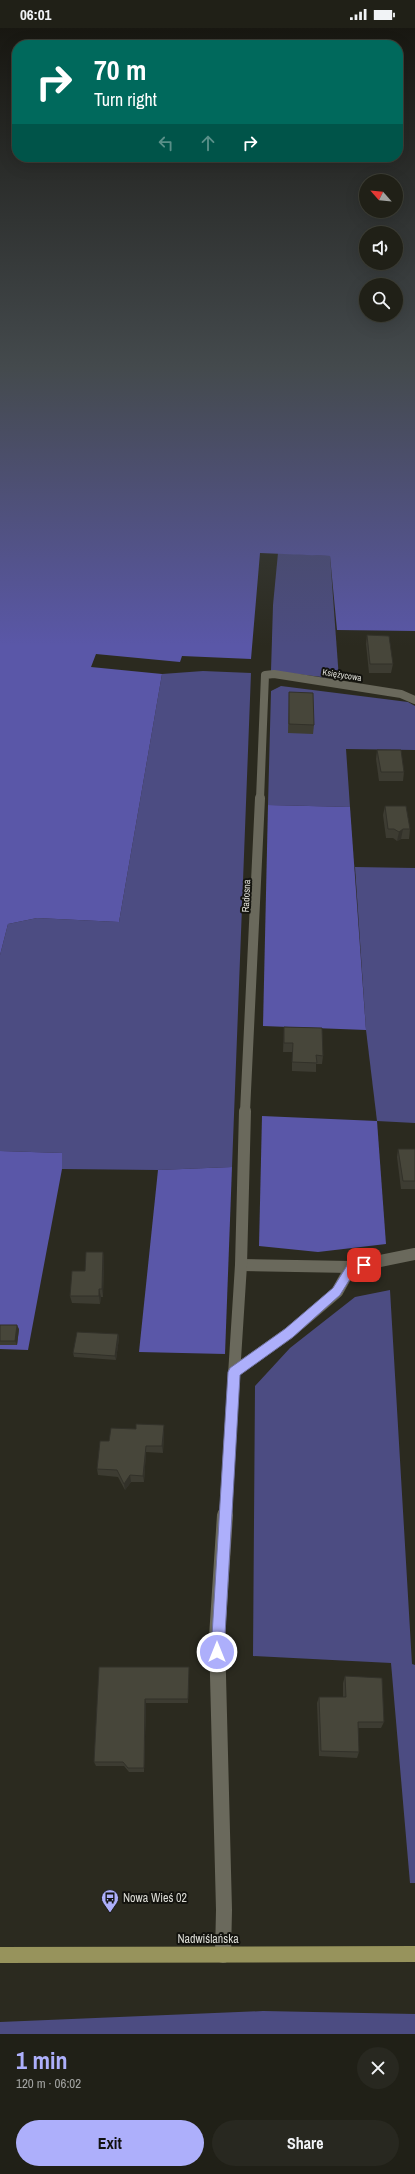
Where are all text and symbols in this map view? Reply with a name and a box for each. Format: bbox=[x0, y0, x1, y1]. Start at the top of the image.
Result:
text: 06:01 bbox=[20, 4, 51, 25]
text: 70 m bbox=[94, 51, 146, 89]
icon: right bbox=[28, 56, 80, 108]
text: Turn right bbox=[94, 87, 157, 112]
icon: left bbox=[155, 132, 177, 154]
icon: ahead bbox=[197, 132, 219, 154]
icon: right bbox=[239, 132, 261, 154]
north arrow bbox=[359, 174, 403, 218]
map controls bbox=[359, 174, 403, 322]
button: sound bbox=[359, 226, 403, 270]
button: search bbox=[359, 278, 403, 322]
street label: Księżycowa bbox=[322, 666, 362, 684]
street label: Radosna bbox=[239, 879, 253, 913]
pin bbox=[347, 1248, 381, 1282]
icon: arrive bbox=[353, 1254, 375, 1276]
position arrow bbox=[196, 1631, 238, 1673]
bus stop icon: Nowa Wieś 02 bbox=[100, 1888, 120, 1913]
place label: Nowa Wieś 02 bbox=[123, 1890, 187, 1906]
street label: Nadwiślańska bbox=[177, 1931, 239, 1947]
text: 1 min bbox=[16, 2044, 67, 2076]
button: close bbox=[357, 2047, 399, 2089]
text: 120 m · 06:02 bbox=[16, 2075, 81, 2092]
button: Exit bbox=[16, 2120, 204, 2166]
button: Share bbox=[212, 2120, 399, 2166]

